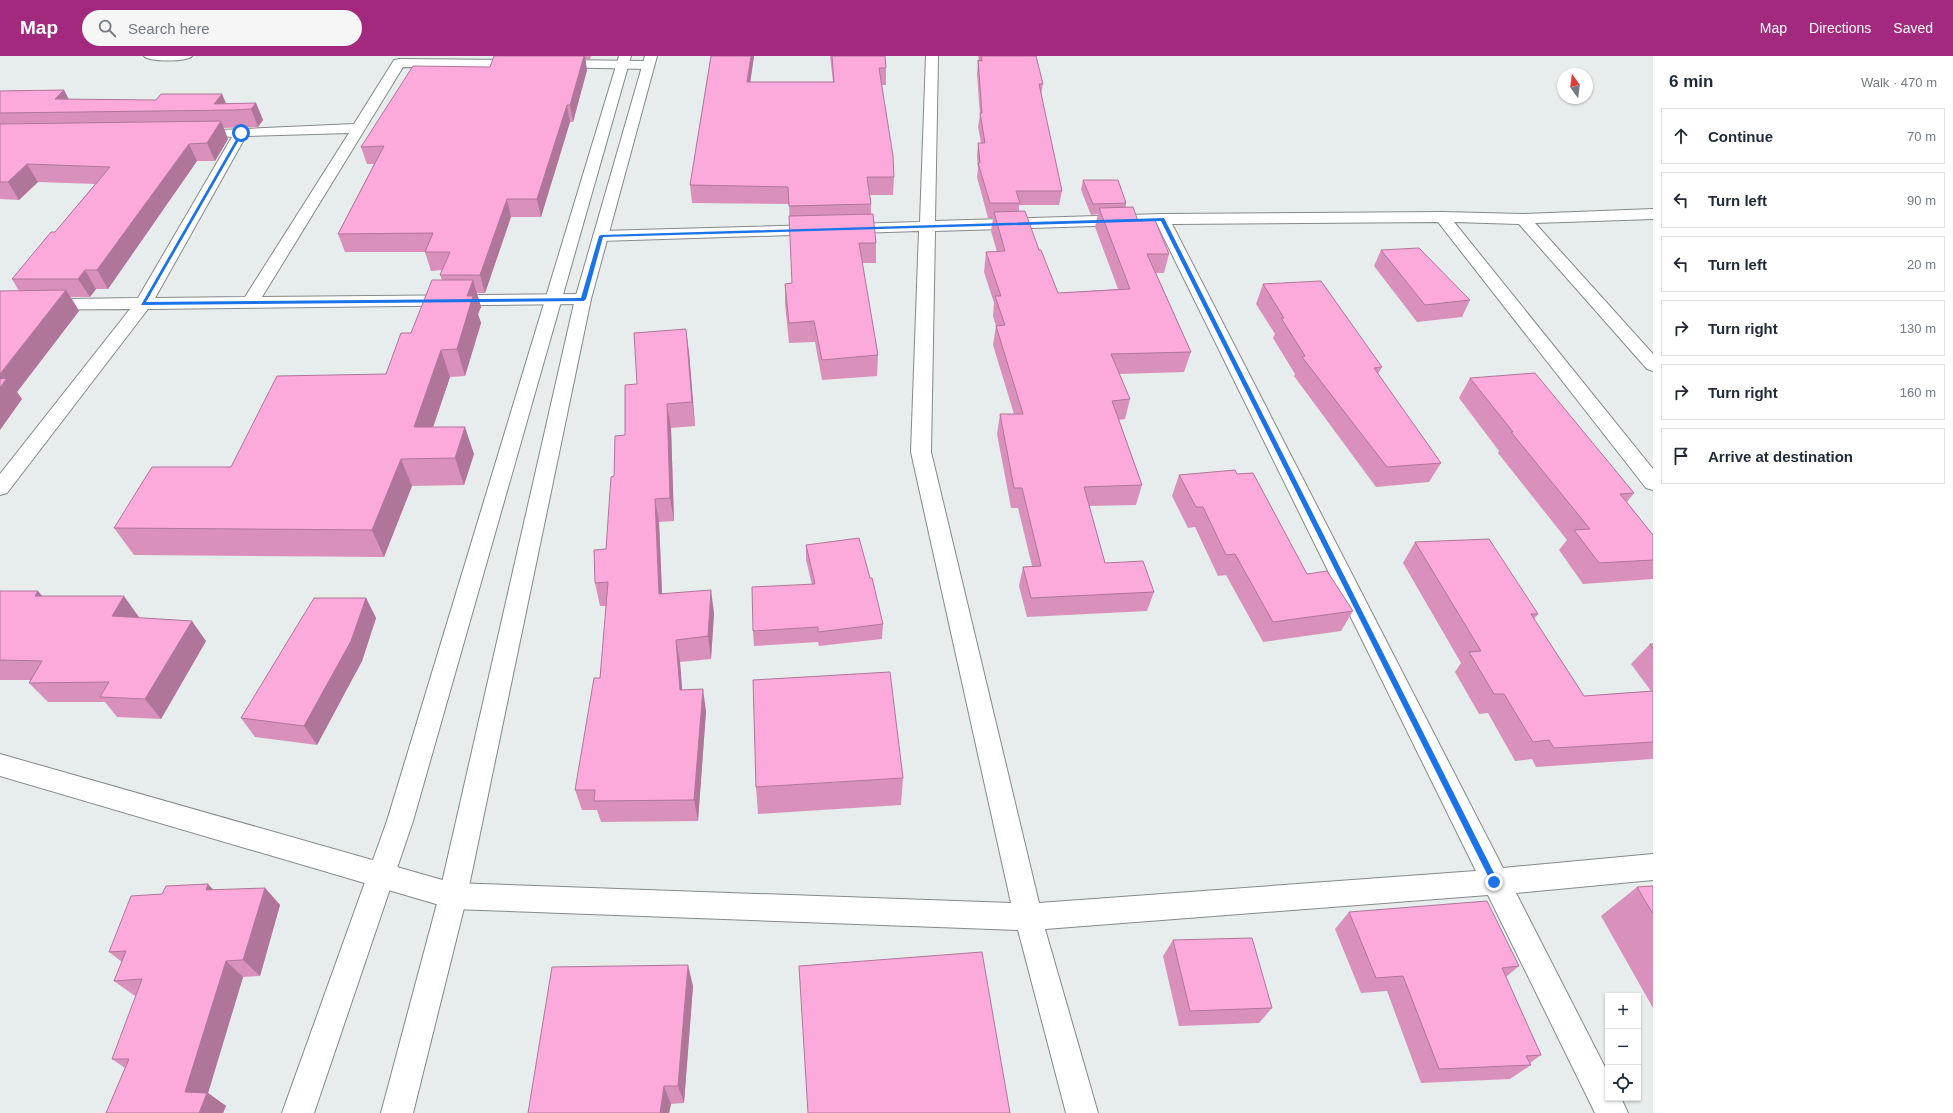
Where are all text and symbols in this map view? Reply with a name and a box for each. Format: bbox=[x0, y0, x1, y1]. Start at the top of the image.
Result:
search box bbox=[82, 10, 362, 46]
text: Map bbox=[20, 17, 58, 38]
icon: search bbox=[96, 17, 118, 39]
text: Search here bbox=[128, 20, 210, 37]
text: Map bbox=[1760, 20, 1787, 36]
text: Directions bbox=[1809, 20, 1871, 36]
text: Saved bbox=[1893, 20, 1933, 36]
north arrow bbox=[1557, 68, 1593, 104]
text: 6 min bbox=[1669, 72, 1713, 91]
text: Walk · 470 m bbox=[1861, 75, 1937, 90]
route start bbox=[232, 124, 250, 142]
icon: ahead bbox=[1670, 125, 1692, 147]
text: Continue bbox=[1708, 128, 1773, 145]
text: 70 m bbox=[1907, 129, 1936, 144]
icon: left bbox=[1670, 189, 1692, 211]
text: Turn left bbox=[1708, 192, 1767, 209]
text: 90 m bbox=[1907, 193, 1936, 208]
icon: left bbox=[1670, 253, 1692, 275]
text: Turn left bbox=[1708, 256, 1767, 273]
text: 20 m bbox=[1907, 257, 1936, 272]
icon: right bbox=[1670, 317, 1692, 339]
text: Turn right bbox=[1708, 320, 1778, 337]
text: 130 m bbox=[1900, 321, 1936, 336]
icon: right bbox=[1670, 381, 1692, 403]
text: Turn right bbox=[1708, 384, 1778, 401]
text: 160 m bbox=[1900, 385, 1936, 400]
icon: arrive bbox=[1670, 445, 1692, 467]
text: Arrive at destination bbox=[1708, 448, 1853, 465]
route end bbox=[1485, 873, 1503, 891]
map controls bbox=[1605, 993, 1641, 1101]
button: + bbox=[1605, 993, 1641, 1029]
button: − bbox=[1605, 1029, 1641, 1065]
button: locate bbox=[1605, 1065, 1641, 1101]

